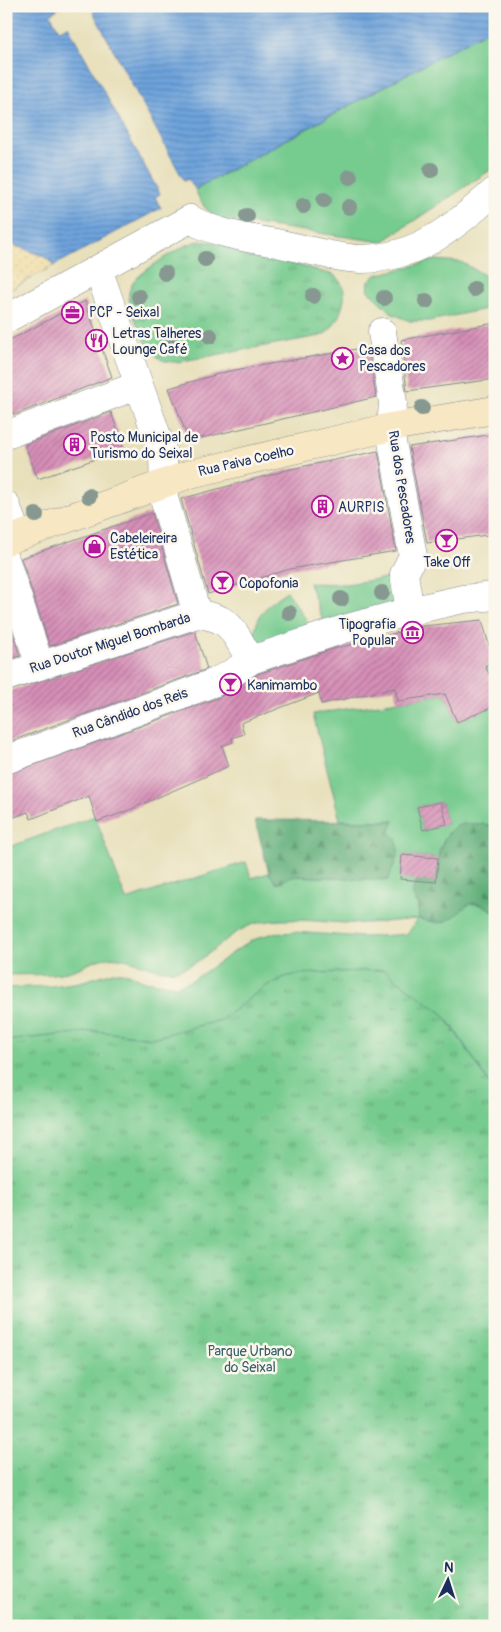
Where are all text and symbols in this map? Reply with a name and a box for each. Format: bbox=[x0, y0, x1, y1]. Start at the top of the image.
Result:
office icon: PCP - Seixal bbox=[61, 300, 85, 324]
place label: PCP - Seixal bbox=[89, 304, 160, 321]
place label: Letras Talheres Lounge Café bbox=[112, 325, 202, 358]
restaurant icon: Letras Talheres Lounge Café bbox=[84, 329, 108, 353]
place label: Casa dos Pescadores bbox=[359, 342, 426, 375]
place icon: Casa dos Pescadores bbox=[331, 346, 355, 370]
place label: Posto Municipal de Turismo do Seixal bbox=[90, 429, 198, 462]
street label: Rua dos Pescadores bbox=[385, 429, 419, 546]
building icon: Posto Municipal de Turismo do Seixal bbox=[62, 433, 86, 457]
street label: Rua Paiva Coelho bbox=[197, 442, 296, 480]
building icon: AURPIS bbox=[310, 495, 334, 519]
place label: AURPIS bbox=[338, 499, 384, 516]
bar icon: Take Off bbox=[435, 528, 459, 552]
place label: Cabeleireira Estética bbox=[110, 530, 177, 563]
shop icon: Cabeleireira Estética bbox=[82, 534, 106, 558]
place label: Take Off bbox=[423, 554, 471, 571]
bar icon: Copofonia bbox=[211, 571, 235, 595]
place label: Copofonia bbox=[239, 575, 299, 592]
street label: Rua Doutor Miguel Bombarda bbox=[27, 609, 193, 677]
place label: Tipografia Popular bbox=[338, 616, 396, 649]
museum icon: Tipografia Popular bbox=[400, 620, 424, 644]
bar icon: Kanimambo bbox=[219, 673, 243, 697]
place label: Kanimambo bbox=[247, 677, 318, 694]
street label: Rua Cândido dos Reis bbox=[70, 684, 191, 742]
park label: Parque Urbano do Seixal bbox=[207, 1343, 293, 1376]
north arrow bbox=[424, 1554, 474, 1604]
text: N bbox=[444, 1559, 454, 1576]

